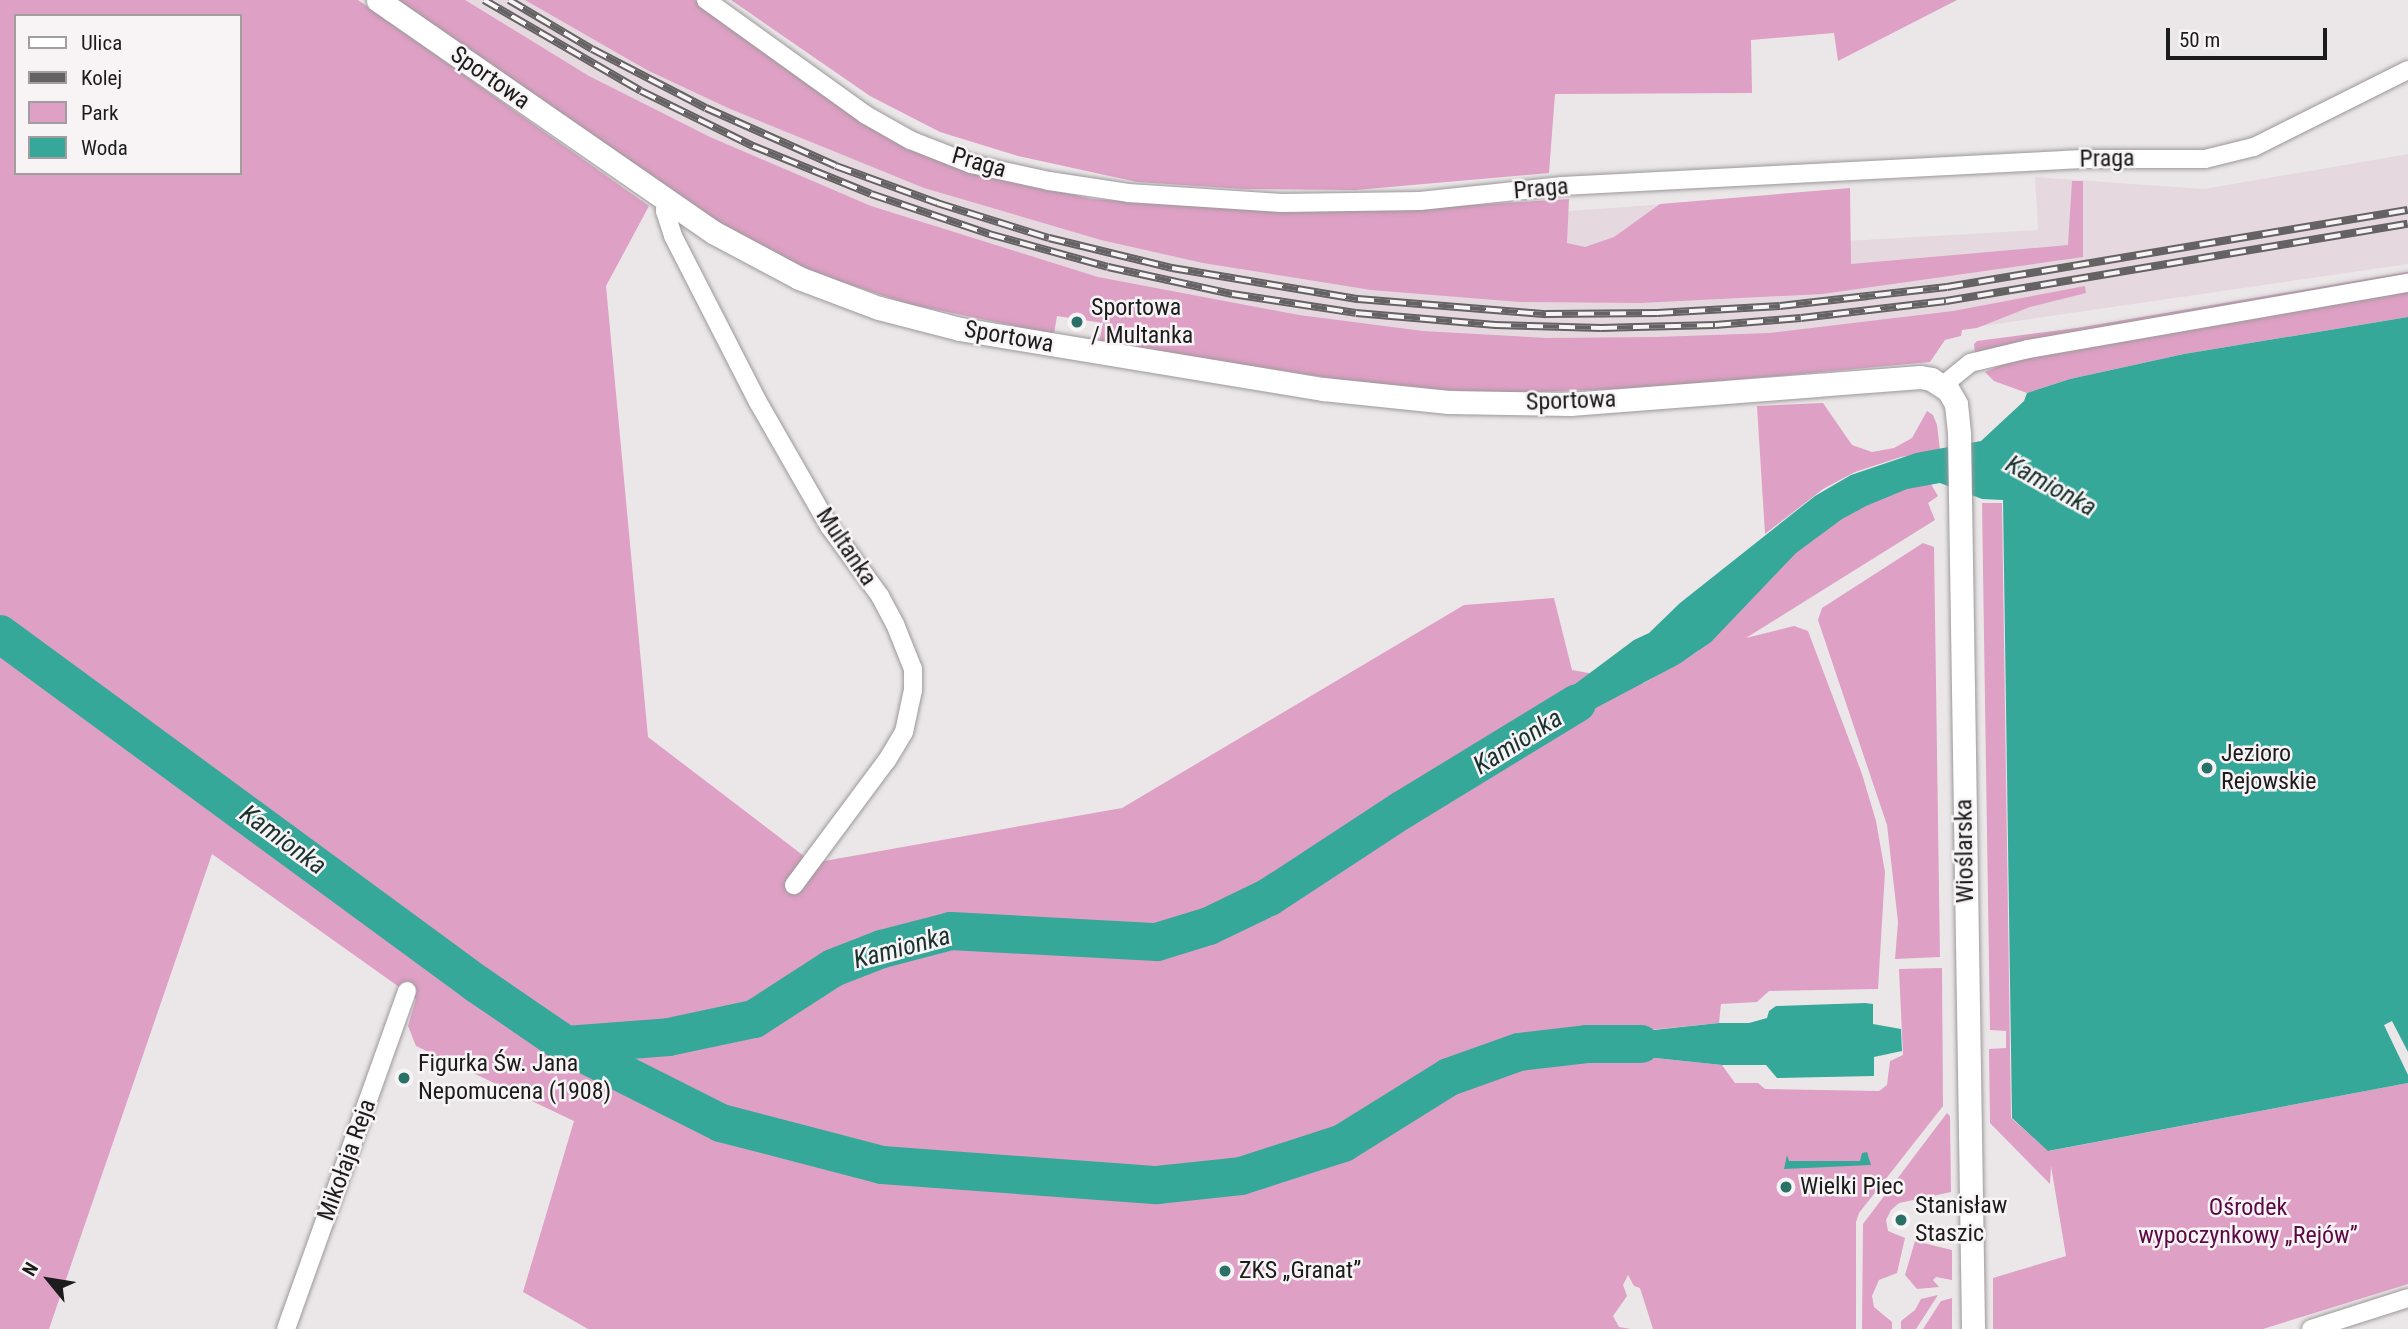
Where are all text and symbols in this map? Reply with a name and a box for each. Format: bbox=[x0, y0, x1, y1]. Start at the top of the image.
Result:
legend bbox=[14, 14, 242, 175]
scale bar bbox=[2170, 14, 2331, 58]
text: 50 m bbox=[2179, 28, 2220, 52]
text: Ulica bbox=[81, 31, 122, 55]
street label: Sportowa bbox=[445, 40, 535, 116]
text: Kolej bbox=[81, 66, 122, 90]
text: Park bbox=[81, 101, 118, 125]
text: Woda bbox=[81, 136, 128, 160]
street label: Praga bbox=[949, 142, 1009, 184]
street label: Praga bbox=[2079, 144, 2135, 174]
street label: Praga bbox=[1512, 172, 1570, 206]
place label: Sportowa / Multanka bbox=[1091, 294, 1193, 350]
marker: Sportowa / Multanka bbox=[1069, 314, 1085, 330]
street label: Sportowa bbox=[962, 315, 1056, 359]
street label: Sportowa bbox=[1525, 385, 1617, 417]
water label: Kamionka bbox=[2000, 448, 2102, 524]
street label: Multanka bbox=[810, 503, 882, 591]
water label: Kamionka bbox=[1468, 703, 1568, 781]
place label: Jezioro Rejowskie bbox=[2221, 740, 2317, 796]
marker: Jezioro Rejowskie bbox=[2199, 760, 2215, 776]
water label: Kamionka bbox=[234, 798, 332, 882]
street label: Wioślarska bbox=[1950, 799, 1980, 903]
water label: Kamionka bbox=[850, 920, 954, 976]
place label: Figurka Św. Jana Nepomucena (1908) bbox=[418, 1050, 611, 1106]
marker: Figurka Św. Jana Nepomucena (1908) bbox=[396, 1070, 412, 1086]
street label: Mikołaja Reja bbox=[312, 1095, 382, 1225]
place label: Wielki Piec bbox=[1800, 1173, 1904, 1201]
marker: Wielki Piec bbox=[1778, 1179, 1794, 1195]
place label: Stanisław Staszic bbox=[1915, 1192, 2007, 1248]
park label: Ośrodek wypoczynkowy „Rejów” bbox=[2138, 1194, 2358, 1250]
marker: Stanisław Staszic bbox=[1893, 1212, 1909, 1228]
north arrow bbox=[14, 1245, 84, 1315]
place label: ZKS „Granat” bbox=[1239, 1257, 1361, 1285]
text: N bbox=[18, 1258, 43, 1280]
marker: ZKS „Granat” bbox=[1217, 1263, 1233, 1279]

